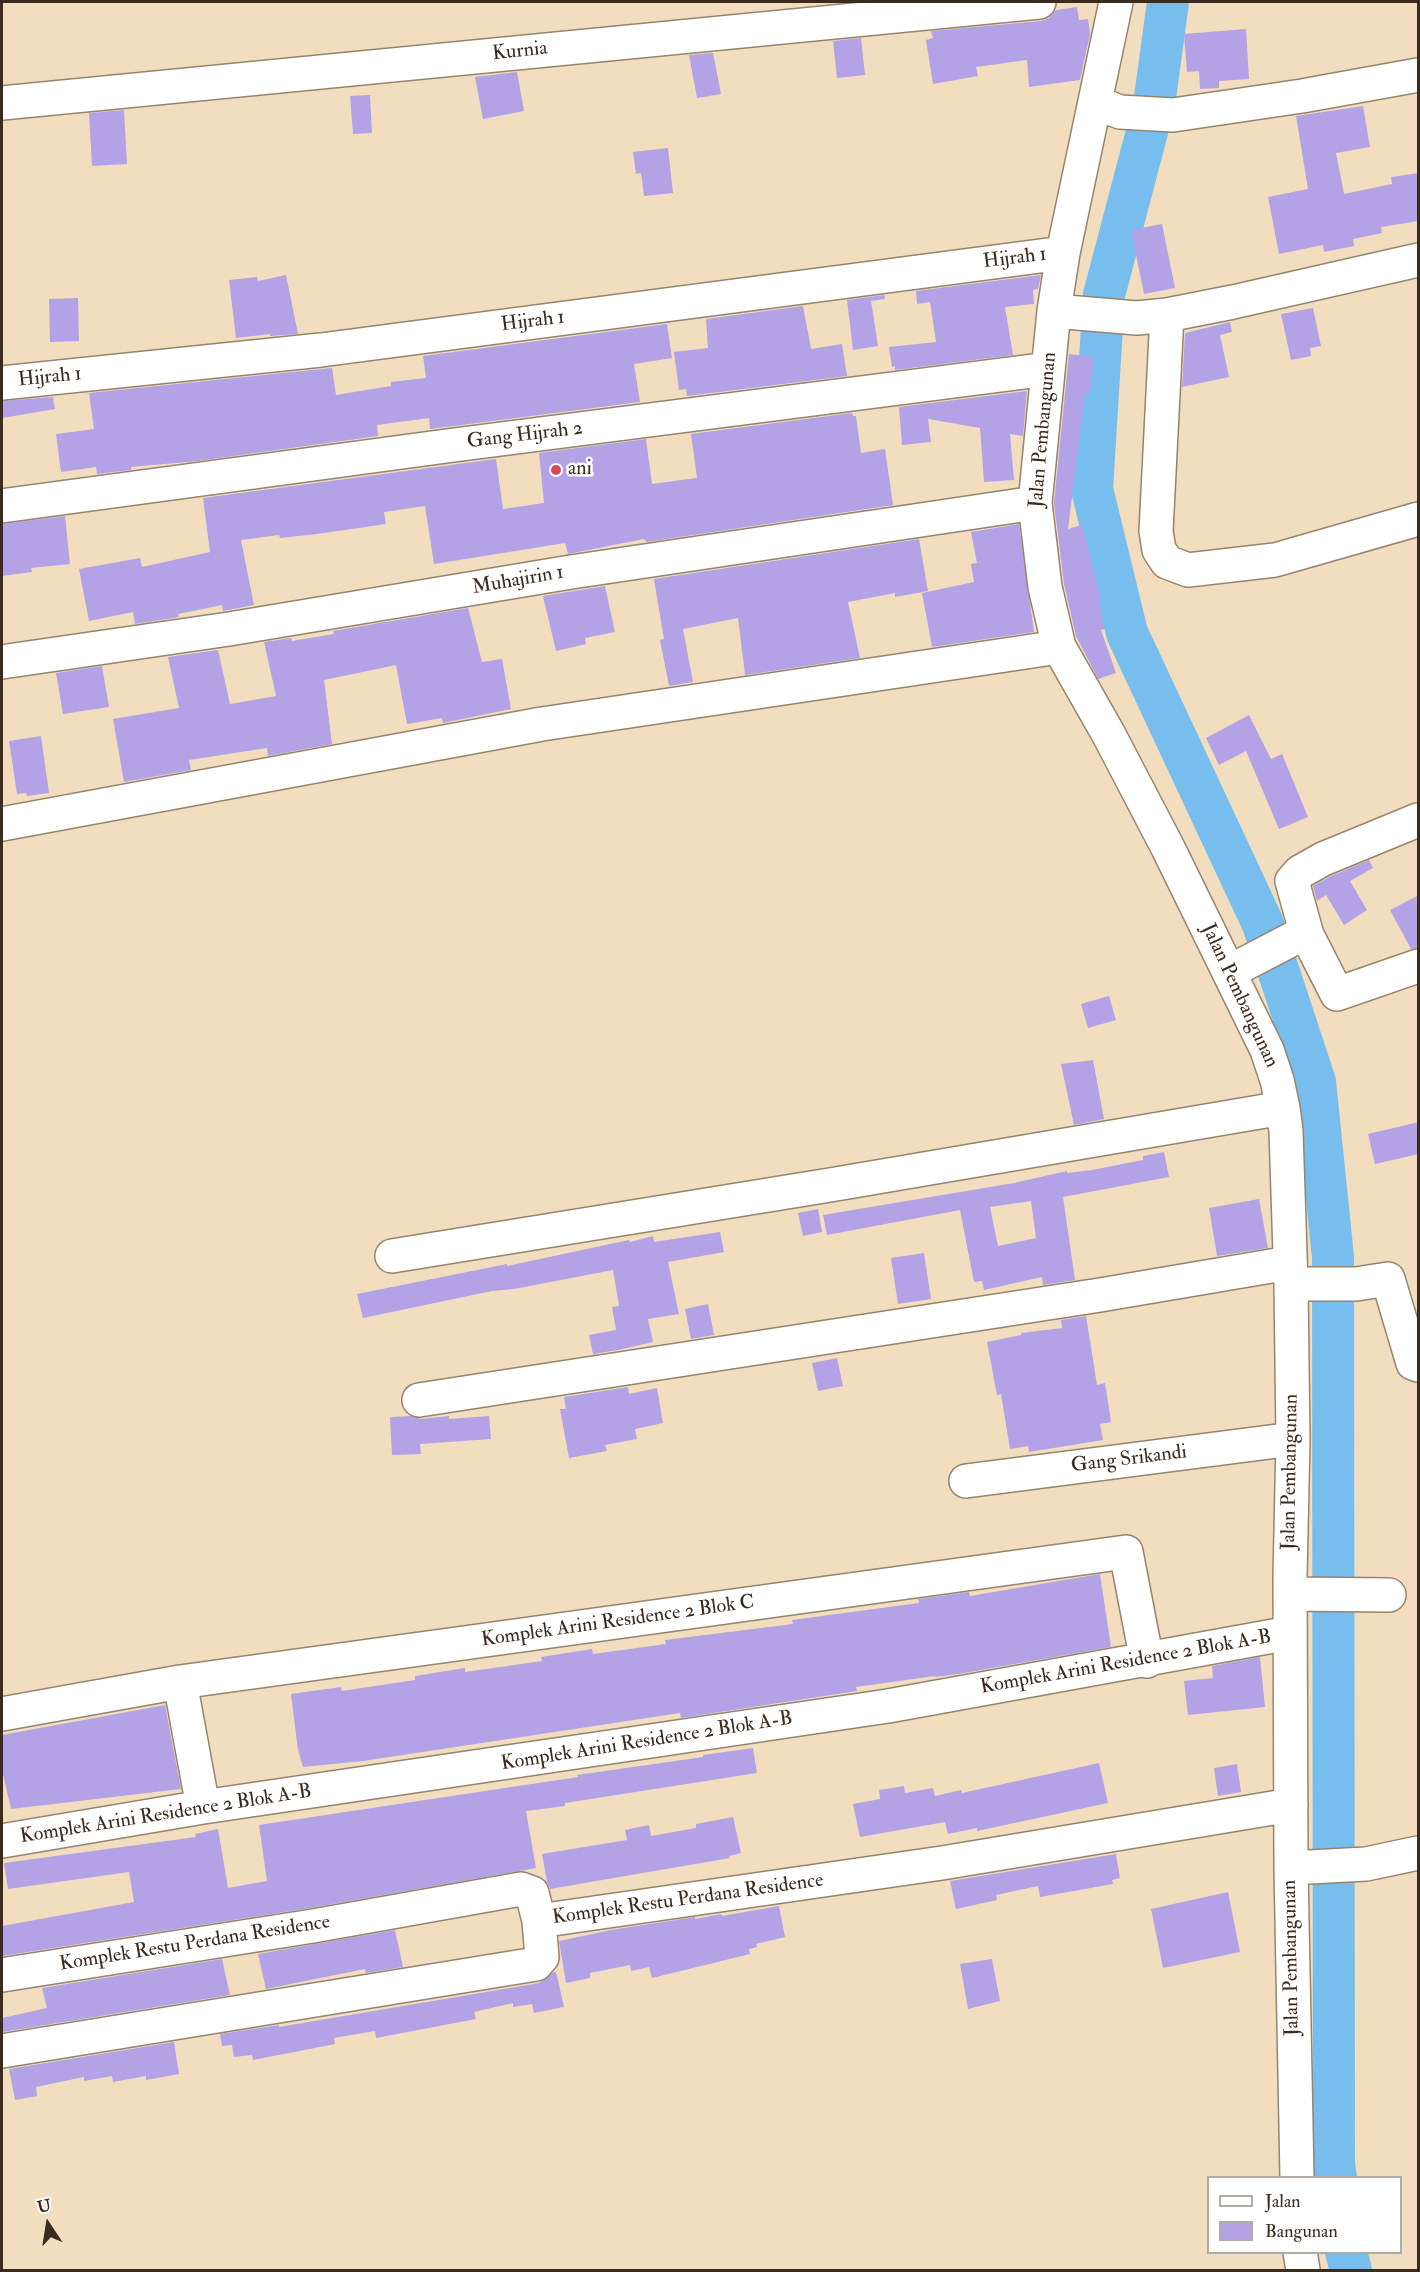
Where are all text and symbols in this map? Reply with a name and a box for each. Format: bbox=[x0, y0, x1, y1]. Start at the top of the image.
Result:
street label: Kurnia bbox=[491, 37, 549, 67]
street label: Hijrah 1 bbox=[982, 243, 1048, 275]
street label: Hijrah 1 bbox=[500, 306, 566, 338]
street label: Jalan Pembangunan bbox=[1025, 351, 1063, 509]
street label: Hijrah 1 bbox=[17, 363, 83, 393]
street label: Gang Hijrah 2 bbox=[466, 417, 584, 455]
place label: ani bbox=[568, 458, 592, 482]
marker: ani bbox=[549, 463, 563, 477]
street label: Muhajirin 1 bbox=[470, 561, 566, 601]
street label: Jalan Pembangunan bbox=[1195, 920, 1283, 1072]
street label: Jalan Pembangunan bbox=[1278, 1394, 1304, 1550]
street label: Gang Srikandi bbox=[1070, 1441, 1188, 1479]
street label: Komplek Arini Residence 2 Blok C bbox=[480, 1591, 756, 1653]
street label: Komplek Arini Residence 2 Blok A-B bbox=[979, 1626, 1273, 1700]
street label: Komplek Arini Residence 2 Blok A-B bbox=[499, 1707, 795, 1777]
street label: Komplek Arini Residence 2 Blok A-B bbox=[18, 1780, 314, 1850]
street label: Komplek Restu Perdana Residence bbox=[551, 1869, 825, 1931]
street label: Jalan Pembangunan bbox=[1279, 1880, 1305, 2036]
street label: Komplek Restu Perdana Residence bbox=[58, 1911, 332, 1977]
legend bbox=[1207, 2176, 1402, 2254]
text: Jalan bbox=[1265, 2190, 1301, 2213]
north arrow bbox=[18, 2194, 78, 2254]
text: U bbox=[36, 2195, 53, 2218]
text: Bangunan bbox=[1265, 2220, 1338, 2243]

